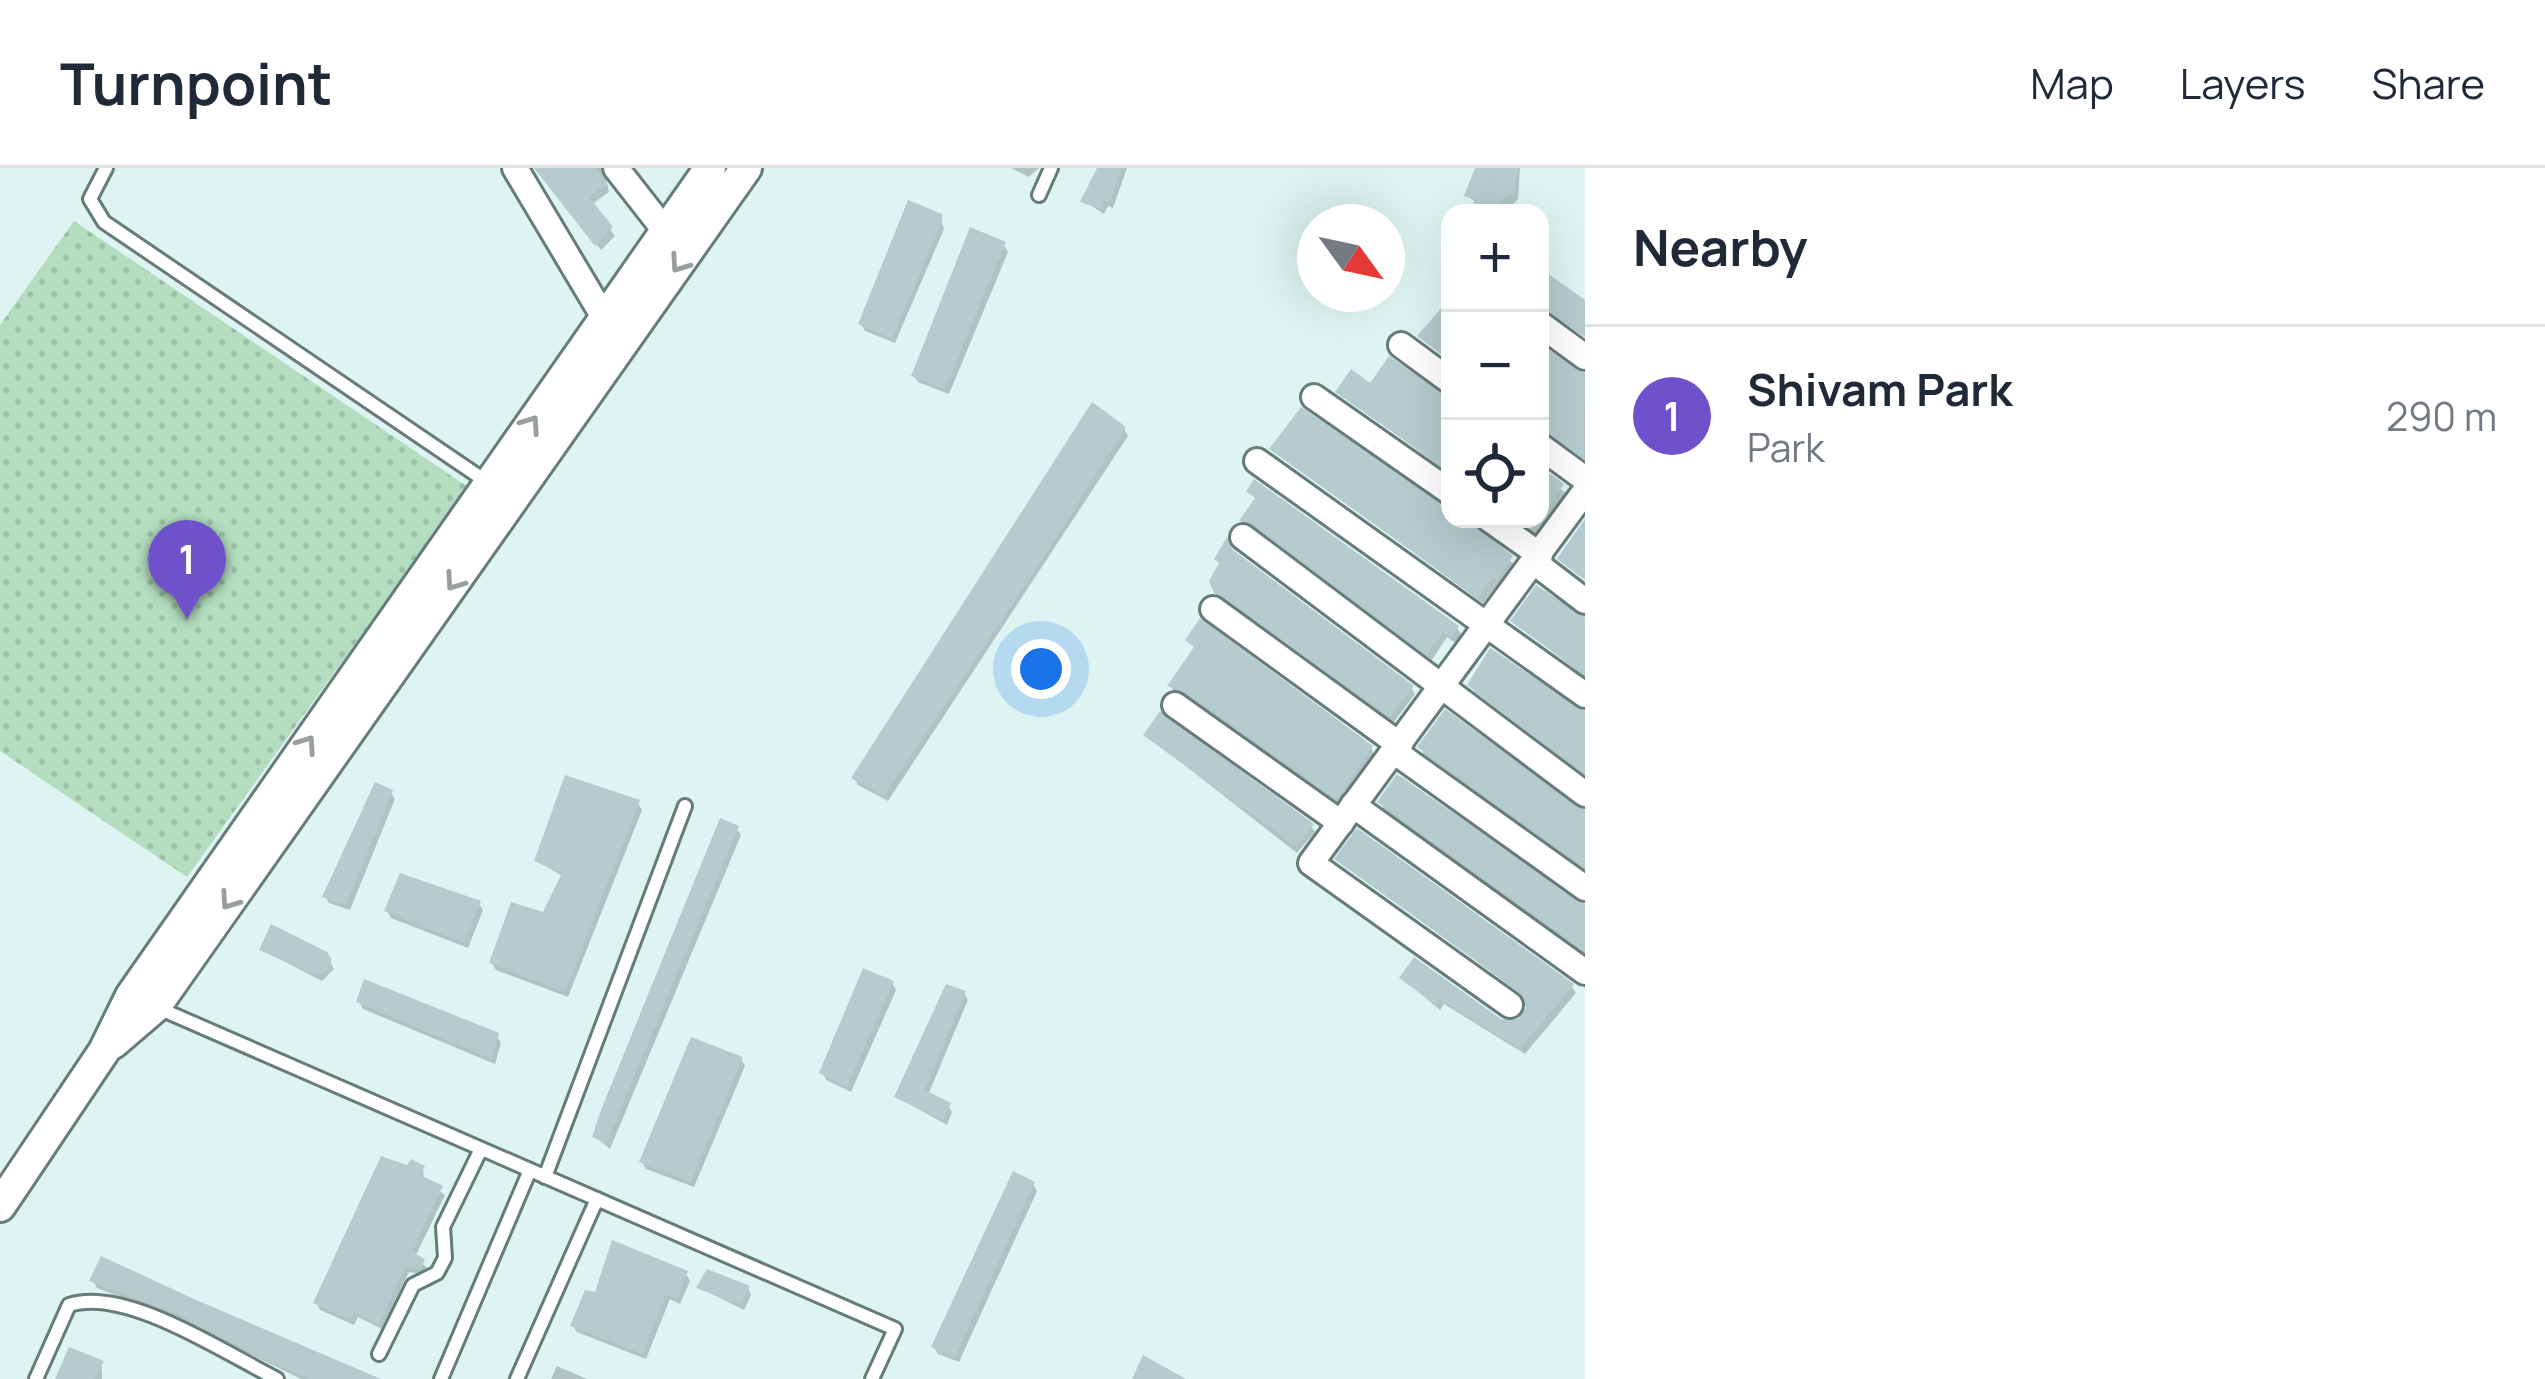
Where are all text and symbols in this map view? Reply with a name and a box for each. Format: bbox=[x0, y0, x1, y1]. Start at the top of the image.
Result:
text: Turnpoint bbox=[60, 44, 332, 122]
text: Map bbox=[2030, 54, 2114, 112]
text: Layers bbox=[2180, 54, 2306, 112]
text: Share bbox=[2372, 54, 2485, 112]
north arrow bbox=[1297, 204, 1405, 312]
map controls bbox=[1441, 204, 1549, 528]
button: + bbox=[1441, 204, 1549, 312]
text: Nearby bbox=[1633, 212, 1808, 281]
one-way arrow bbox=[671, 250, 693, 272]
button: − bbox=[1441, 312, 1549, 420]
text: Shivam Park bbox=[1747, 358, 2013, 420]
text: 1 bbox=[1663, 389, 1681, 443]
text: 290 m bbox=[2386, 389, 2497, 443]
one-way arrow bbox=[517, 416, 539, 438]
button: locate bbox=[1441, 420, 1549, 528]
text: Park bbox=[1747, 420, 1825, 474]
pin: 1 bbox=[148, 520, 226, 619]
one-way arrow bbox=[446, 569, 468, 591]
your location bbox=[1011, 639, 1071, 699]
one-way arrow bbox=[293, 735, 315, 757]
one-way arrow bbox=[221, 888, 243, 910]

